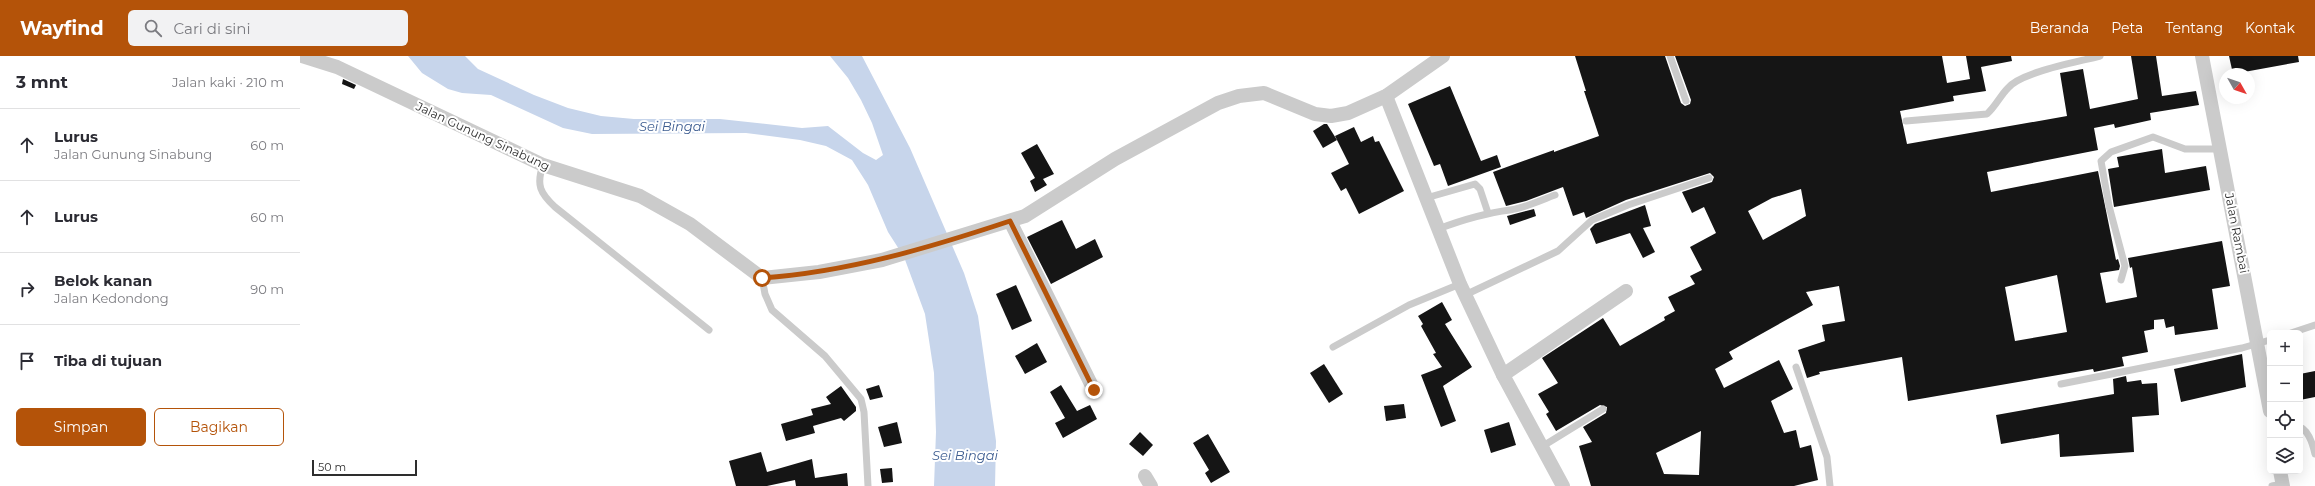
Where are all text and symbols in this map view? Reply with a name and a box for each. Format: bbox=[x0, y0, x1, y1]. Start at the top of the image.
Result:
search box bbox=[128, 10, 408, 46]
text: Wayfind bbox=[20, 17, 104, 40]
icon: search bbox=[142, 17, 164, 39]
text: Cari di sini bbox=[174, 19, 250, 38]
text: Beranda bbox=[2030, 19, 2089, 37]
text: Peta bbox=[2111, 19, 2143, 37]
text: Tentang bbox=[2165, 19, 2223, 37]
text: Kontak bbox=[2245, 19, 2295, 37]
north arrow bbox=[2219, 68, 2255, 104]
text: 3 mnt bbox=[16, 72, 68, 92]
text: Jalan kaki · 210 m bbox=[172, 74, 284, 90]
street label: Jalan Gunung Sinabung bbox=[413, 98, 552, 174]
water label: Sei Bingai bbox=[639, 118, 706, 134]
text: Lurus bbox=[54, 127, 98, 146]
icon: ahead bbox=[16, 134, 38, 156]
text: 60 m bbox=[250, 137, 284, 153]
text: Jalan Gunung Sinabung bbox=[54, 146, 212, 162]
street label: Jalan Rambai bbox=[2222, 191, 2252, 274]
icon: ahead bbox=[16, 206, 38, 228]
text: Lurus bbox=[54, 207, 98, 226]
text: 60 m bbox=[250, 209, 284, 225]
route start bbox=[753, 269, 771, 287]
text: Belok kanan bbox=[54, 271, 152, 290]
icon: right bbox=[16, 278, 38, 300]
text: 90 m bbox=[250, 281, 284, 297]
text: Jalan Kedondong bbox=[54, 290, 169, 306]
map controls bbox=[2267, 330, 2303, 474]
button: + bbox=[2267, 330, 2303, 366]
icon: arrive bbox=[16, 350, 38, 372]
text: Tiba di tujuan bbox=[54, 351, 162, 370]
button: − bbox=[2267, 366, 2303, 402]
route end bbox=[1085, 381, 1103, 399]
button: locate bbox=[2267, 402, 2303, 438]
button: Simpan bbox=[16, 408, 146, 446]
button: Bagikan bbox=[154, 408, 284, 446]
button: layers bbox=[2267, 438, 2303, 474]
water label: Sei Bingai bbox=[932, 447, 999, 463]
scale bar bbox=[312, 458, 417, 477]
text: 50 m bbox=[318, 460, 346, 474]

